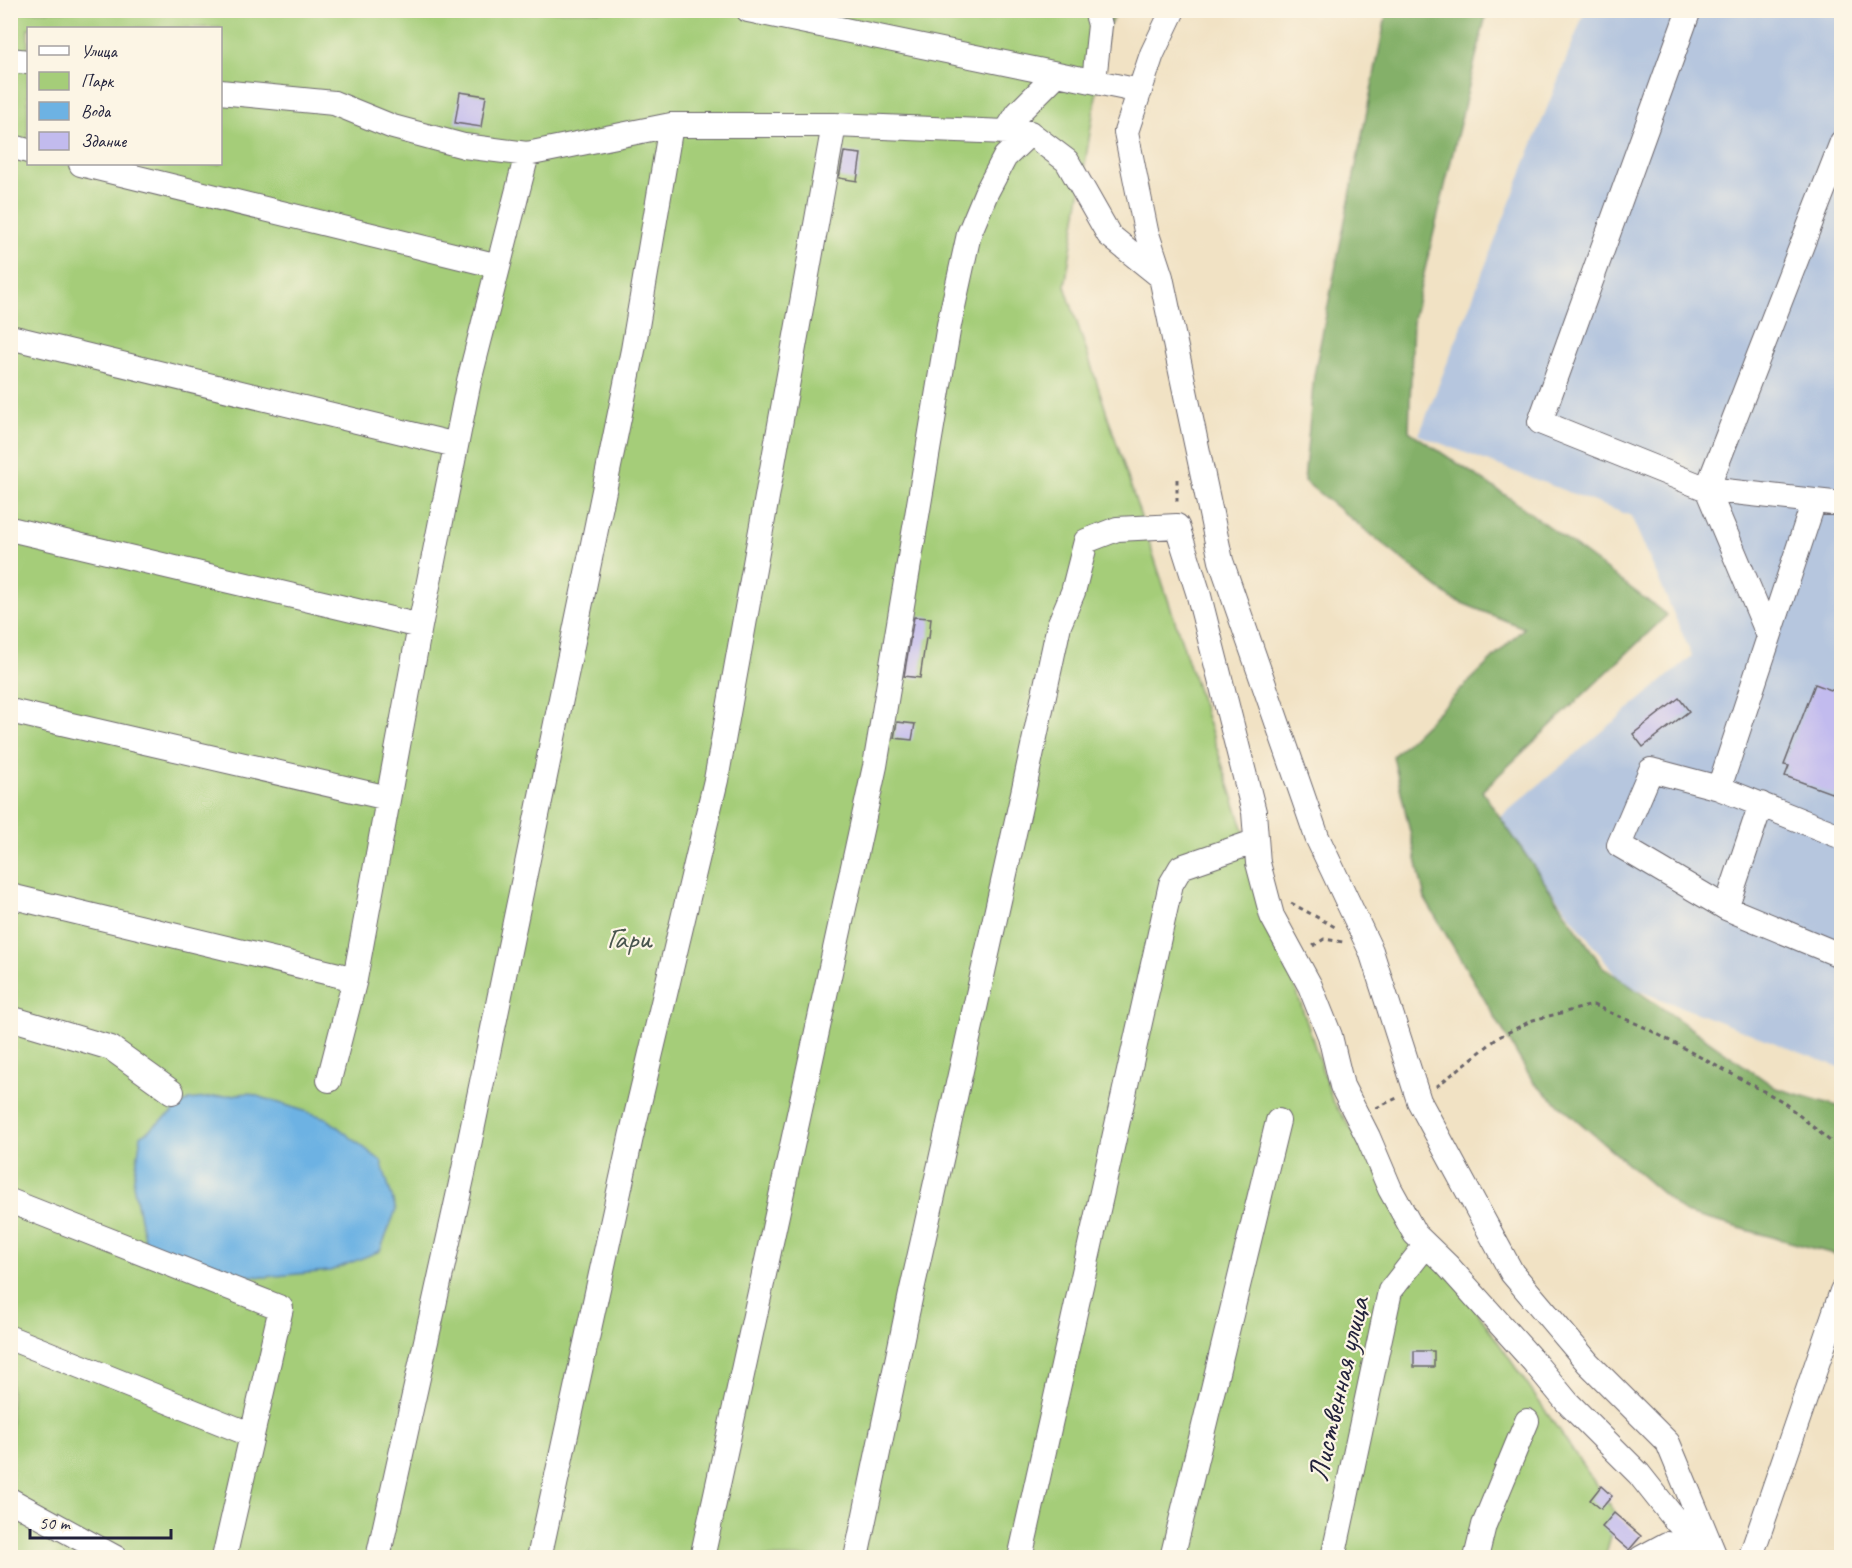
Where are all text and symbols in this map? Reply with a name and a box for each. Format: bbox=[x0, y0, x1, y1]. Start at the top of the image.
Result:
legend bbox=[27, 27, 222, 165]
text: Улица bbox=[81, 40, 118, 62]
text: Парк bbox=[81, 70, 115, 92]
text: Вода bbox=[81, 100, 112, 122]
text: Здание bbox=[81, 130, 127, 152]
park label: Гари bbox=[607, 919, 653, 957]
street label: Лиственная улица bbox=[1298, 1291, 1378, 1485]
scale bar bbox=[30, 1502, 171, 1540]
text: 50 m bbox=[39, 1512, 72, 1534]

